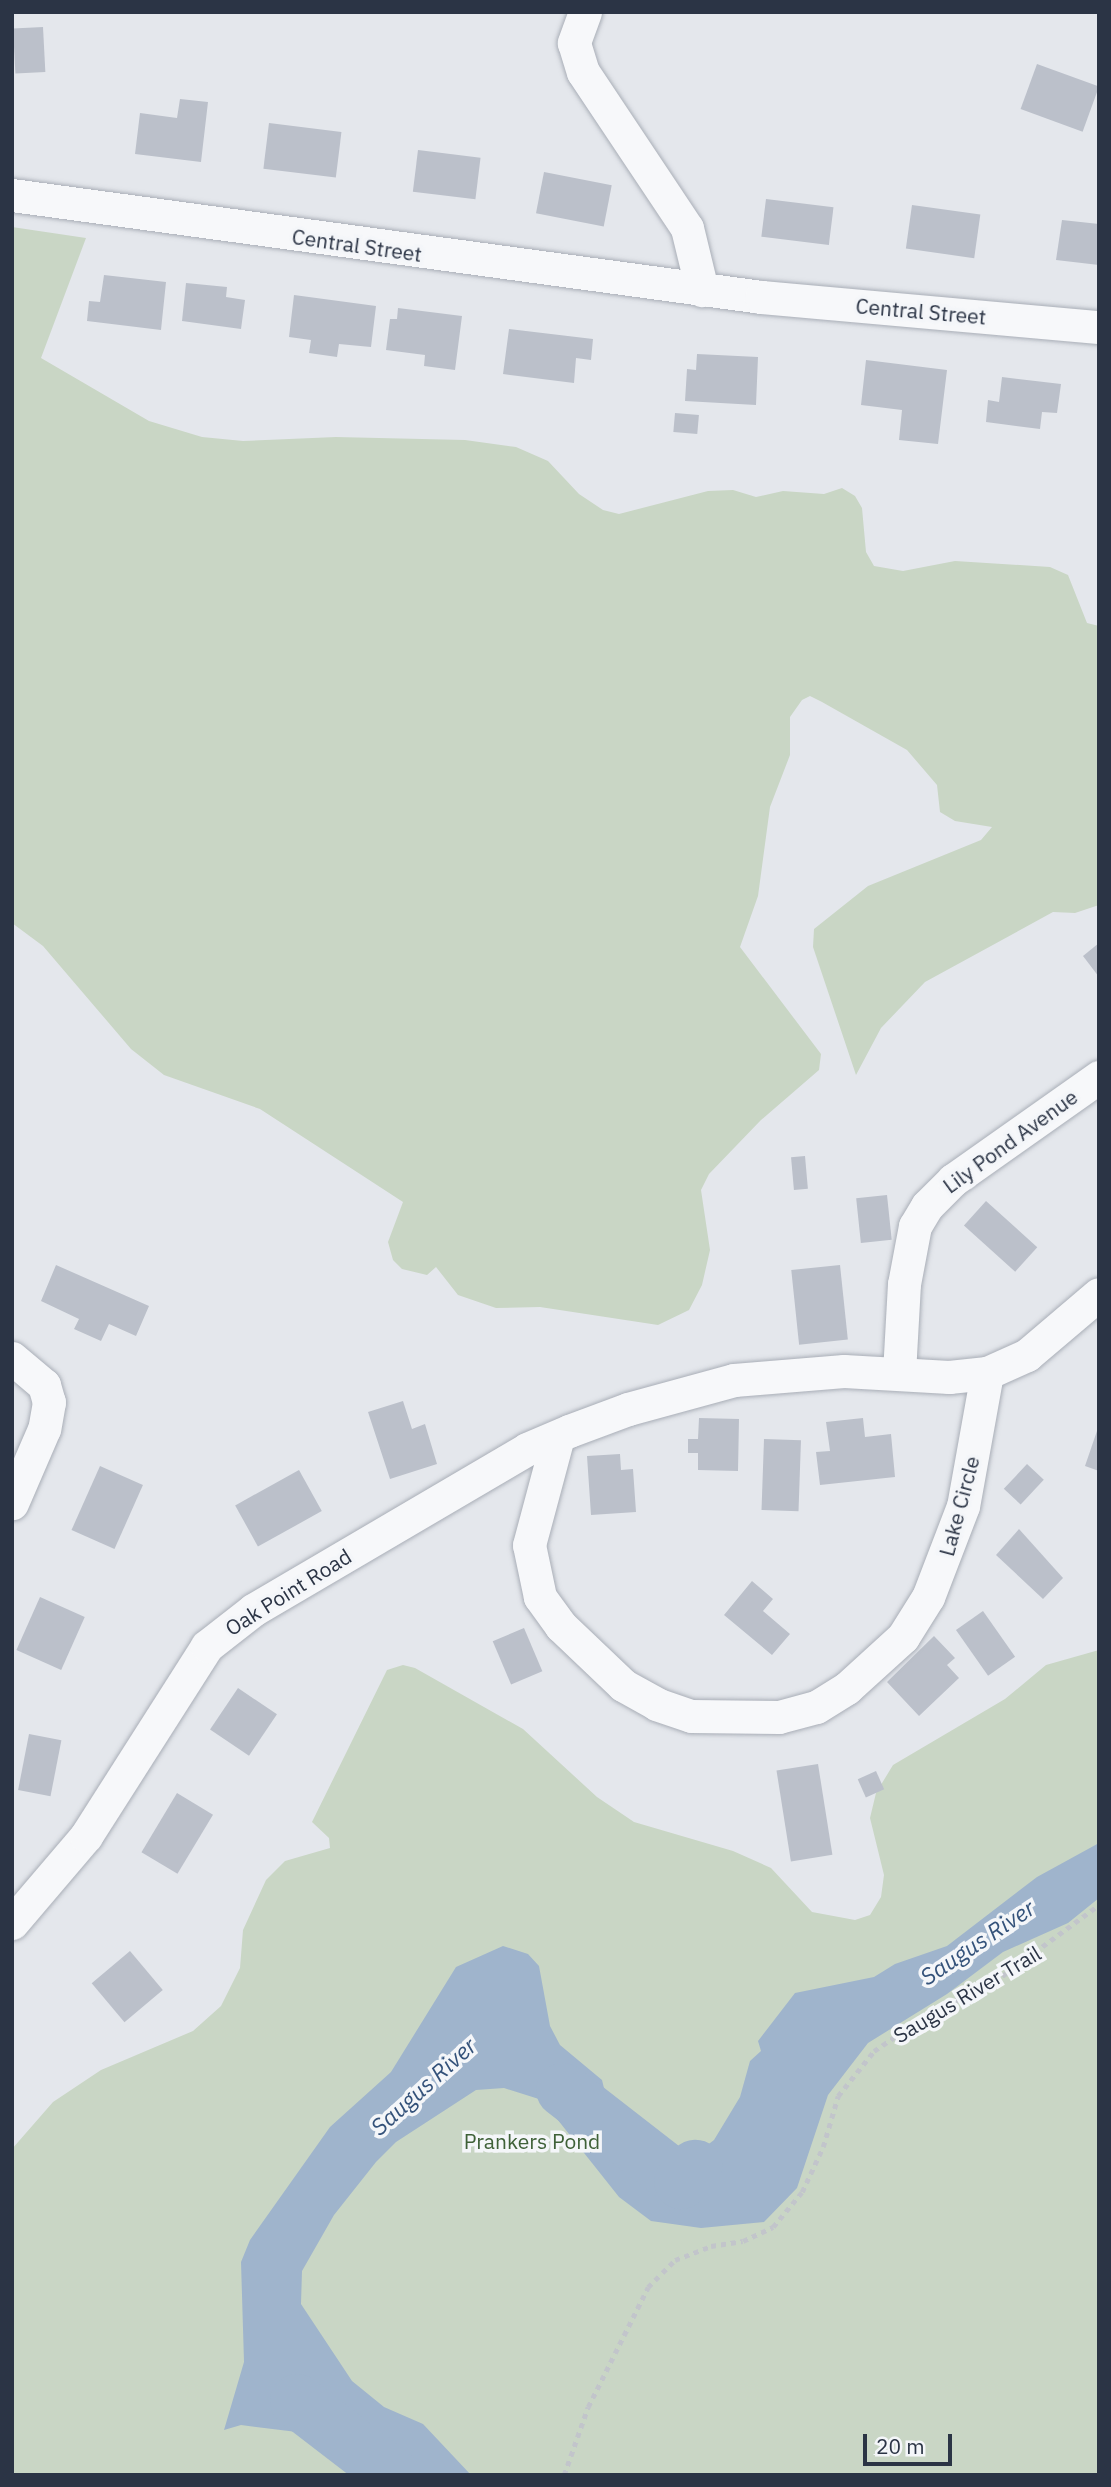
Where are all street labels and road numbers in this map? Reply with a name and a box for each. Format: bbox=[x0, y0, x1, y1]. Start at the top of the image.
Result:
street label: Central Street bbox=[290, 223, 424, 267]
street label: Central Street bbox=[855, 293, 987, 329]
street label: Lily Pond Avenue bbox=[938, 1084, 1082, 1198]
street label: Lake Circle bbox=[934, 1453, 984, 1559]
street label: Oak Point Road bbox=[220, 1543, 356, 1641]
street label: Saugus River Trail bbox=[889, 1940, 1045, 2048]

